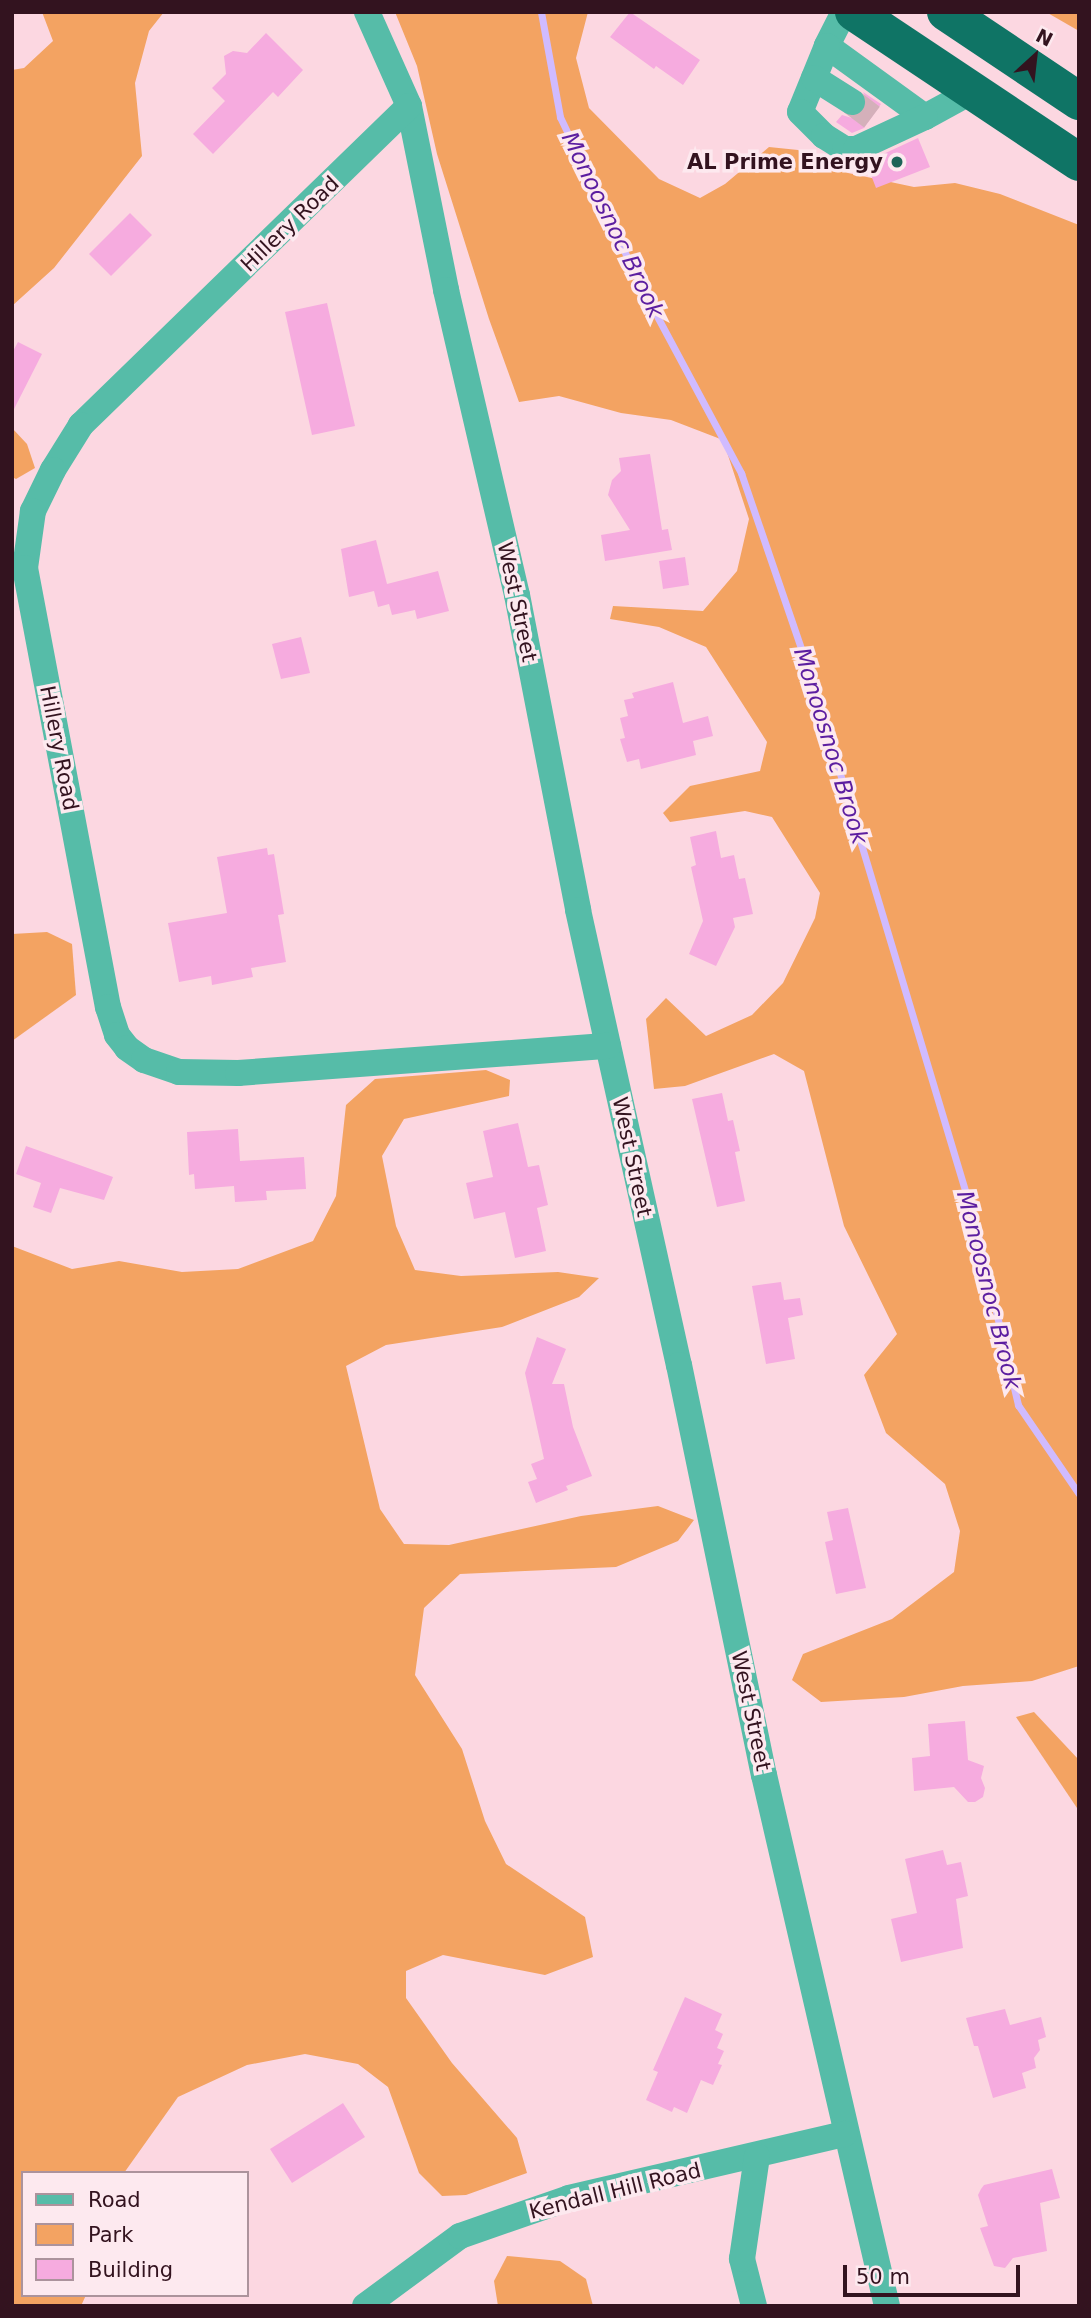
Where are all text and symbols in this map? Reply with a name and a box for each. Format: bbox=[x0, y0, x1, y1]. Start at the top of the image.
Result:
north arrow bbox=[1000, 21, 1070, 91]
text: N bbox=[1032, 24, 1057, 51]
water label: Monoosnoc Brook bbox=[556, 127, 670, 323]
place label: AL Prime Energy bbox=[687, 149, 883, 175]
marker: AL Prime Energy bbox=[889, 154, 905, 170]
street label: Hillery Road bbox=[236, 171, 344, 277]
street label: West Street bbox=[492, 540, 542, 664]
water label: Monoosnoc Brook bbox=[788, 644, 874, 848]
street label: Hillery Road bbox=[35, 683, 83, 813]
street label: West Street bbox=[607, 1095, 657, 1219]
water label: Monoosnoc Brook bbox=[951, 1188, 1027, 1392]
street label: West Street bbox=[726, 1649, 776, 1773]
street label: Kendall Hill Road bbox=[526, 2157, 704, 2225]
legend bbox=[21, 2171, 248, 2297]
text: Road bbox=[88, 2188, 141, 2212]
text: Park bbox=[88, 2223, 133, 2247]
scale bar bbox=[846, 2252, 1023, 2296]
text: Building bbox=[88, 2258, 173, 2282]
text: 50 m bbox=[856, 2265, 910, 2289]

